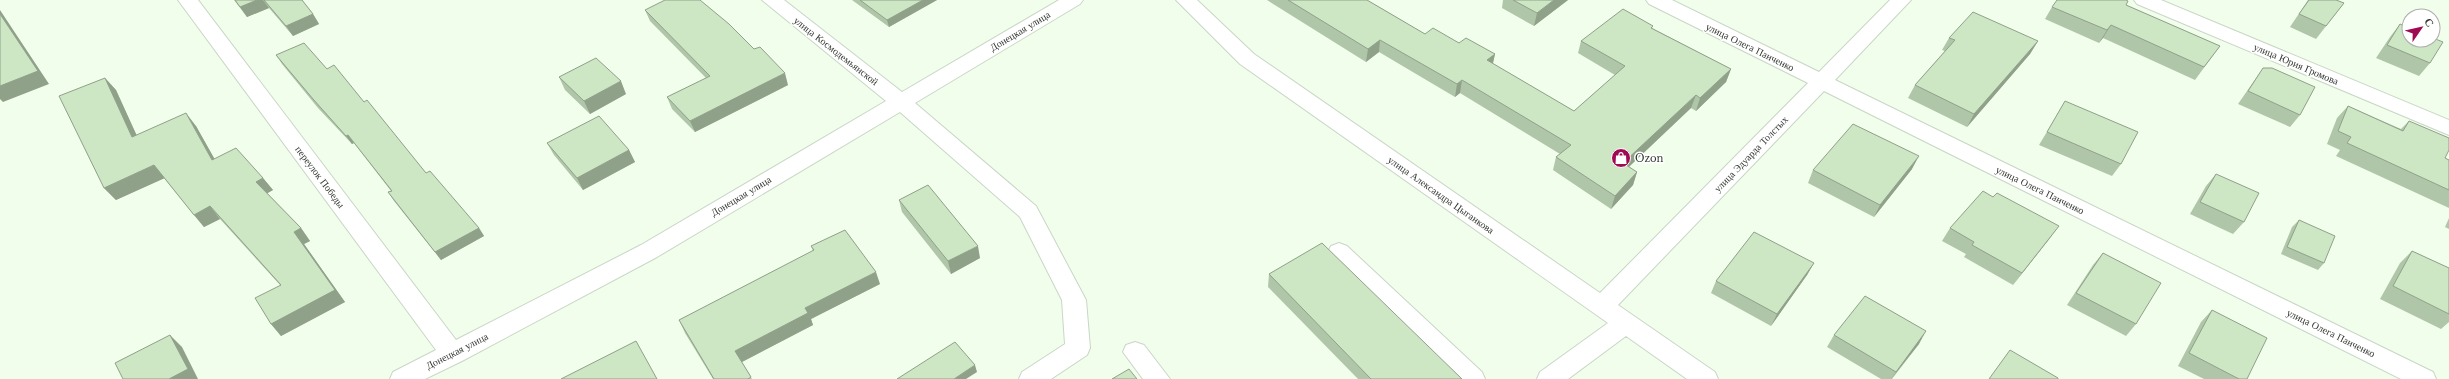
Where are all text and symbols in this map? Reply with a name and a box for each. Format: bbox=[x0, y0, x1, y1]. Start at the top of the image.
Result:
street label: Донецкая улица bbox=[987, 8, 1053, 54]
north arrow bbox=[2401, 8, 2441, 48]
street label: улица Космодемьянской bbox=[791, 14, 881, 89]
text: С bbox=[2421, 15, 2437, 30]
street label: улица Олега Панченко bbox=[1704, 20, 1796, 74]
street label: улица Юрия Громова bbox=[2252, 40, 2341, 88]
street label: улица Эдуарда Толстых bbox=[1711, 113, 1791, 195]
street label: переулок Победы bbox=[292, 143, 348, 211]
shop icon: Ozon bbox=[1610, 147, 1632, 169]
place label: Ozon bbox=[1635, 152, 1664, 165]
street label: улица Александра Цыганкова bbox=[1385, 153, 1497, 237]
street label: улица Олега Панченко bbox=[1994, 163, 2086, 217]
street label: Донецкая улица bbox=[708, 173, 774, 219]
street label: улица Олега Панченко bbox=[2285, 306, 2377, 360]
street label: Донецкая улица bbox=[424, 329, 491, 372]

